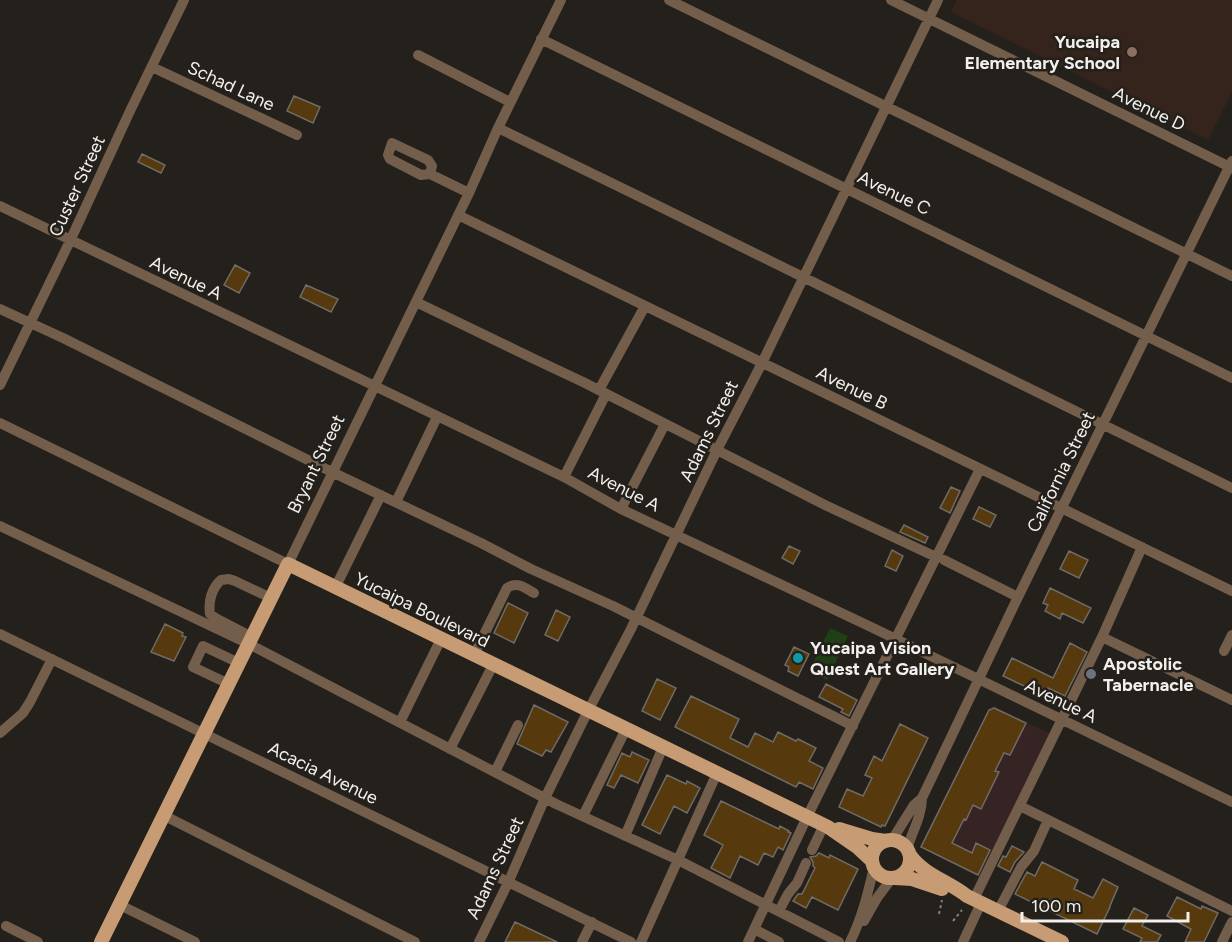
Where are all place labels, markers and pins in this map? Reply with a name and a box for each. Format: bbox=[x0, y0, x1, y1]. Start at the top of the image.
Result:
place label: Yucaipa Elementary School bbox=[965, 31, 1120, 74]
marker: Yucaipa Elementary School bbox=[1125, 45, 1139, 59]
place label: Yucaipa Vision Quest Art Gallery bbox=[810, 637, 955, 680]
marker: Yucaipa Vision Quest Art Gallery bbox=[791, 651, 805, 665]
place label: Apostolic Tabernacle bbox=[1103, 653, 1194, 696]
marker: Apostolic Tabernacle bbox=[1084, 667, 1098, 681]

